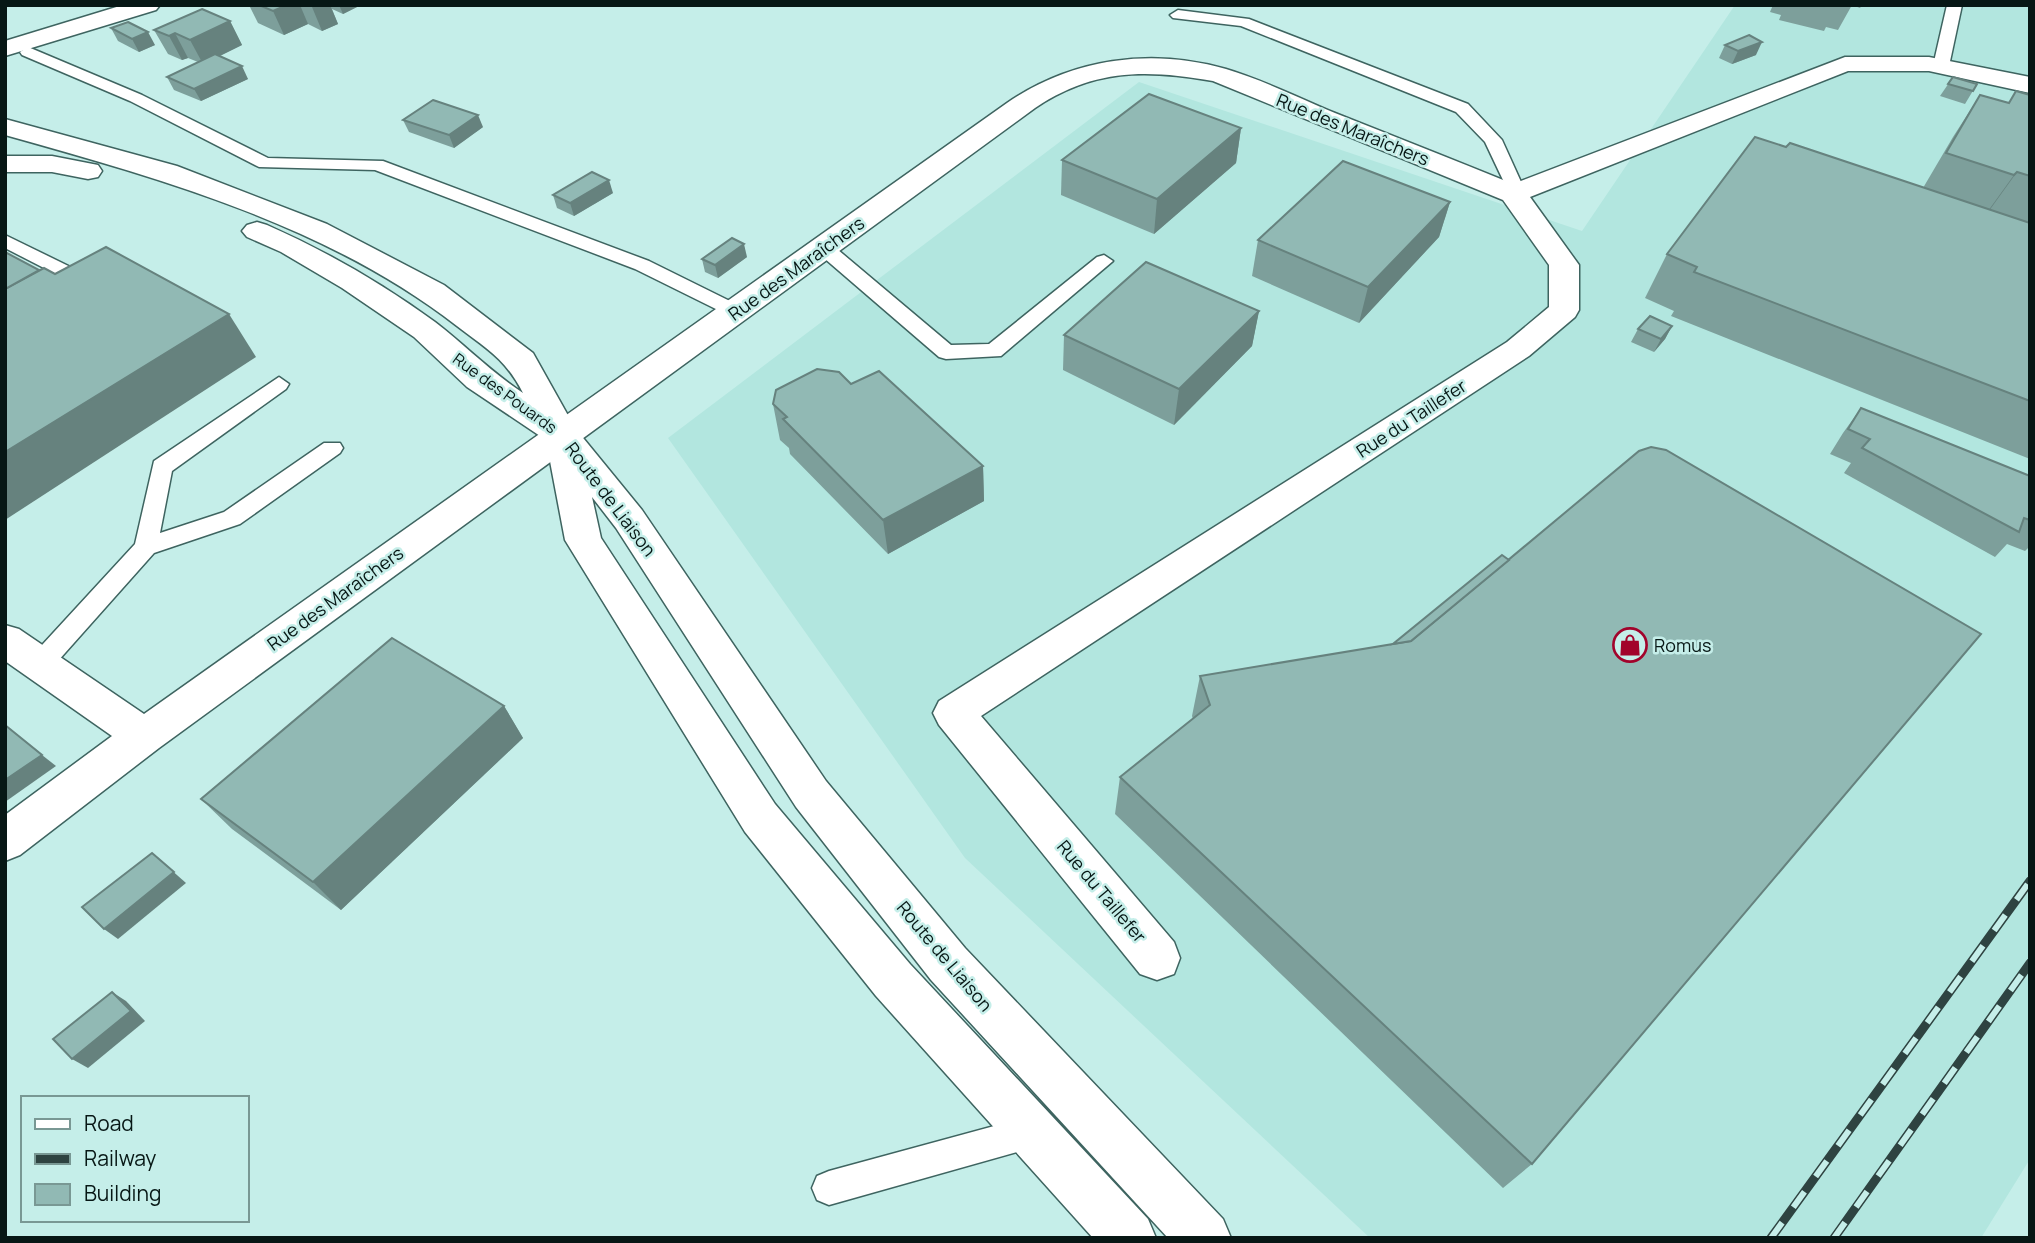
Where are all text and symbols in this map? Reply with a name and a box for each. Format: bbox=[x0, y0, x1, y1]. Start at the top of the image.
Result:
street label: Rue des Maraîchers bbox=[1273, 87, 1433, 171]
street label: Rue des Maraîchers bbox=[723, 210, 869, 326]
street label: Rue des Pouards bbox=[449, 348, 561, 438]
street label: Rue du Taillefer bbox=[1351, 373, 1471, 463]
street label: Route de Liaison bbox=[560, 437, 662, 561]
street label: Rue des Maraîchers bbox=[262, 540, 408, 656]
shop icon: Romus bbox=[1611, 626, 1649, 664]
place label: Romus bbox=[1654, 633, 1711, 657]
street label: Rue du Taillefer bbox=[1052, 835, 1152, 948]
street label: Route de Liaison bbox=[892, 896, 998, 1016]
legend bbox=[21, 1096, 248, 1222]
text: Road bbox=[84, 1109, 134, 1137]
text: Railway bbox=[84, 1144, 156, 1172]
text: Building bbox=[84, 1179, 161, 1207]

